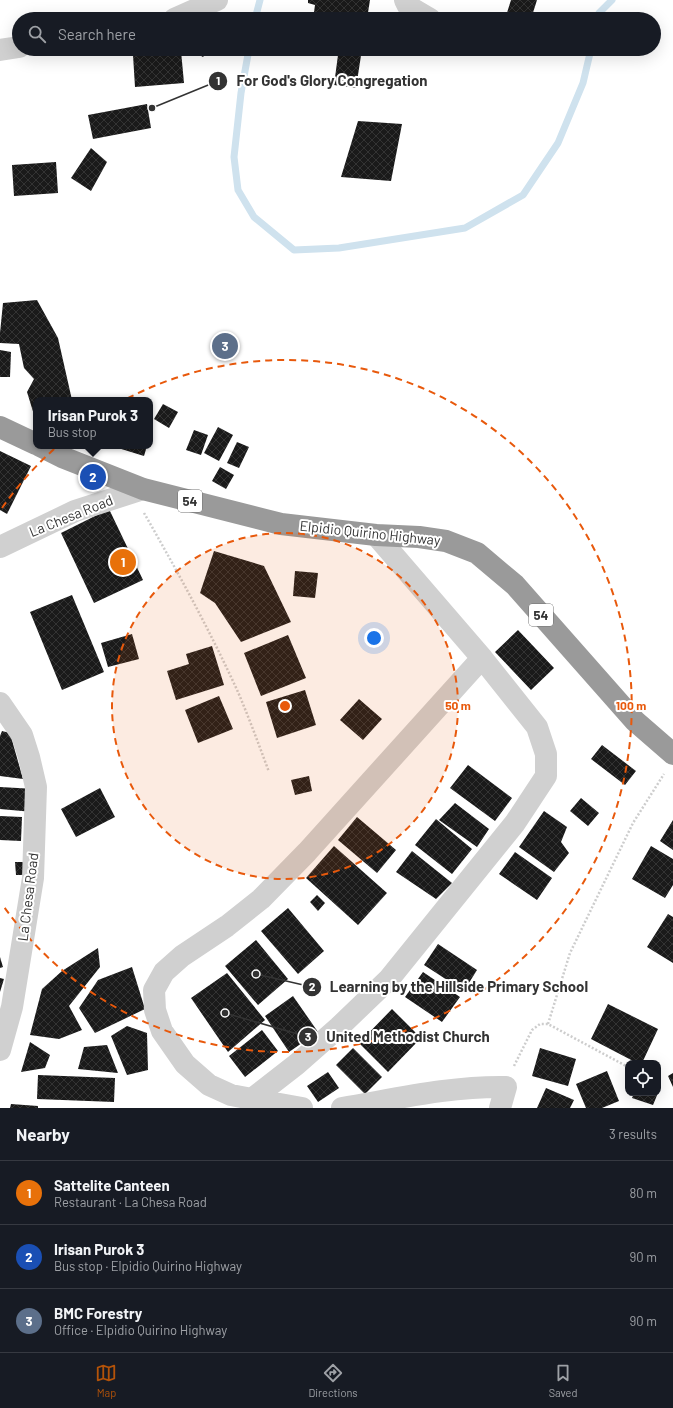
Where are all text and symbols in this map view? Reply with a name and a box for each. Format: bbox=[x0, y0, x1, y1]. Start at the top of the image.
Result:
search box bbox=[12, 12, 661, 56]
icon: search bbox=[26, 23, 48, 45]
text: Search here bbox=[58, 25, 136, 43]
callout: For God's Glory Congregation bbox=[208, 67, 435, 94]
text: For God's Glory Congregation bbox=[237, 71, 427, 89]
text: 1 bbox=[216, 73, 220, 87]
pin: 3 bbox=[212, 331, 238, 361]
popup bbox=[33, 397, 153, 449]
text: Irisan Purok 3 bbox=[48, 406, 138, 424]
text: Bus stop bbox=[48, 424, 97, 440]
pin: 2 bbox=[80, 462, 106, 492]
road number: 54 bbox=[178, 490, 202, 512]
street label: La Chesa Road bbox=[26, 491, 115, 540]
street label: Elpidio Quirino Highway bbox=[299, 517, 442, 548]
pin: 1 bbox=[110, 547, 136, 577]
road number: 54 bbox=[529, 604, 553, 626]
your location bbox=[364, 628, 384, 648]
text: 50 m bbox=[445, 698, 471, 712]
text: 100 m bbox=[616, 698, 646, 712]
centre of rings bbox=[278, 699, 292, 713]
street label: La Chesa Road bbox=[14, 852, 41, 942]
callout: Learning by the Hillside Primary School bbox=[302, 973, 596, 1000]
text: Learning by the Hillside Primary School bbox=[330, 977, 588, 995]
text: 2 bbox=[309, 979, 316, 993]
callout: United Methodist Church bbox=[298, 1023, 497, 1050]
text: United Methodist Church bbox=[326, 1027, 490, 1045]
text: 3 bbox=[305, 1029, 311, 1043]
map controls bbox=[625, 1060, 661, 1096]
button: locate bbox=[625, 1060, 661, 1096]
text: Nearby bbox=[16, 1124, 70, 1144]
text: 3 results bbox=[609, 1126, 657, 1142]
text: Sattelite Canteen bbox=[54, 1176, 170, 1194]
text: 1 bbox=[27, 1185, 31, 1201]
text: 80 m bbox=[630, 1185, 657, 1201]
text: Restaurant · La Chesa Road bbox=[54, 1194, 207, 1210]
text: Irisan Purok 3 bbox=[54, 1240, 144, 1258]
text: 2 bbox=[25, 1249, 33, 1265]
text: 90 m bbox=[630, 1249, 657, 1265]
text: Bus stop · Elpidio Quirino Highway bbox=[54, 1258, 242, 1274]
text: BMC Forestry bbox=[54, 1304, 142, 1322]
text: 3 bbox=[25, 1313, 33, 1329]
text: 90 m bbox=[630, 1313, 657, 1329]
text: Office · Elpidio Quirino Highway bbox=[54, 1322, 227, 1338]
tab: Map bbox=[95, 1362, 117, 1399]
tab: Directions bbox=[308, 1362, 358, 1399]
tab: Saved bbox=[549, 1362, 578, 1399]

